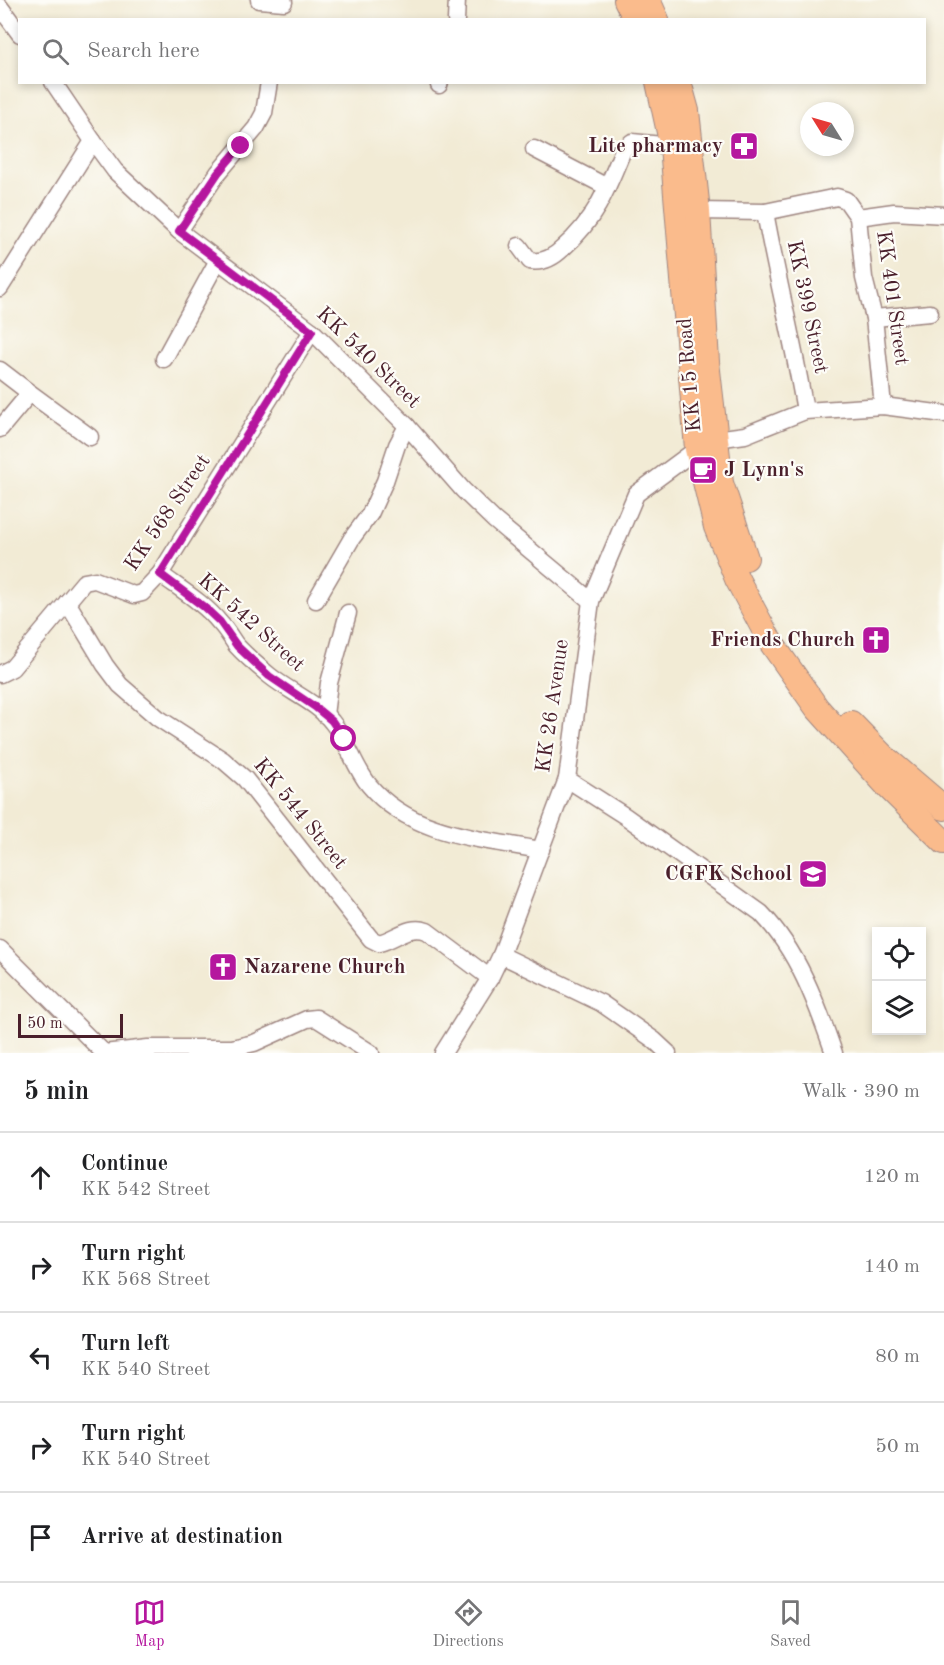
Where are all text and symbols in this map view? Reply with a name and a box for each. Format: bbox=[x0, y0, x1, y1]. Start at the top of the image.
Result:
search box bbox=[18, 18, 926, 84]
icon: search bbox=[39, 35, 72, 68]
text: Search here bbox=[87, 40, 200, 62]
north arrow bbox=[800, 102, 854, 156]
pharmacy icon: Lite pharmacy bbox=[728, 130, 760, 162]
route end bbox=[227, 132, 253, 158]
place label: Lite pharmacy bbox=[588, 136, 723, 157]
street label: KK 401 Street bbox=[872, 229, 912, 367]
street label: KK 399 Street bbox=[783, 238, 831, 376]
street label: KK 540 Street bbox=[312, 303, 424, 413]
street label: KK 15 Road bbox=[675, 317, 705, 433]
street label: KK 568 Street bbox=[121, 451, 215, 575]
cafe icon: J Lynn's bbox=[687, 454, 719, 486]
place label: J Lynn's bbox=[724, 460, 804, 481]
street label: KK 542 Street bbox=[194, 570, 308, 676]
church icon: Friends Church bbox=[860, 624, 892, 656]
place label: Friends Church bbox=[710, 630, 855, 651]
street label: KK 26 Avenue bbox=[533, 638, 573, 774]
route start bbox=[330, 725, 356, 751]
street label: KK 544 Street bbox=[249, 755, 351, 873]
school or university icon: CGFK School bbox=[797, 858, 829, 890]
place label: CGFK School bbox=[665, 864, 792, 885]
map controls bbox=[872, 927, 926, 1035]
button: locate bbox=[872, 927, 926, 981]
church icon: Nazarene Church bbox=[207, 951, 239, 983]
place label: Nazarene Church bbox=[244, 957, 406, 978]
button: layers bbox=[872, 981, 926, 1035]
scale bar bbox=[18, 1011, 123, 1038]
text: 50 m bbox=[27, 1016, 63, 1032]
text: 5 min bbox=[24, 1079, 89, 1105]
text: Walk · 390 m bbox=[801, 1082, 920, 1102]
text: Continue bbox=[81, 1153, 168, 1175]
icon: ahead bbox=[24, 1161, 57, 1194]
text: 120 m bbox=[864, 1167, 920, 1187]
text: KK 542 Street bbox=[81, 1180, 210, 1200]
text: Turn right bbox=[81, 1243, 185, 1265]
icon: right bbox=[24, 1251, 57, 1284]
text: 140 m bbox=[864, 1257, 920, 1277]
text: KK 568 Street bbox=[81, 1270, 210, 1290]
text: Turn left bbox=[81, 1333, 170, 1355]
icon: left bbox=[24, 1341, 57, 1374]
text: 80 m bbox=[875, 1347, 920, 1367]
text: KK 540 Street bbox=[81, 1360, 210, 1380]
text: Turn right bbox=[81, 1423, 185, 1445]
icon: right bbox=[24, 1431, 57, 1464]
text: 50 m bbox=[875, 1437, 920, 1457]
text: KK 540 Street bbox=[81, 1450, 210, 1470]
icon: arrive bbox=[24, 1521, 57, 1554]
text: Arrive at destination bbox=[81, 1526, 283, 1548]
tab: Map bbox=[133, 1596, 166, 1652]
tab: Directions bbox=[433, 1596, 504, 1652]
tab: Saved bbox=[770, 1596, 811, 1652]

